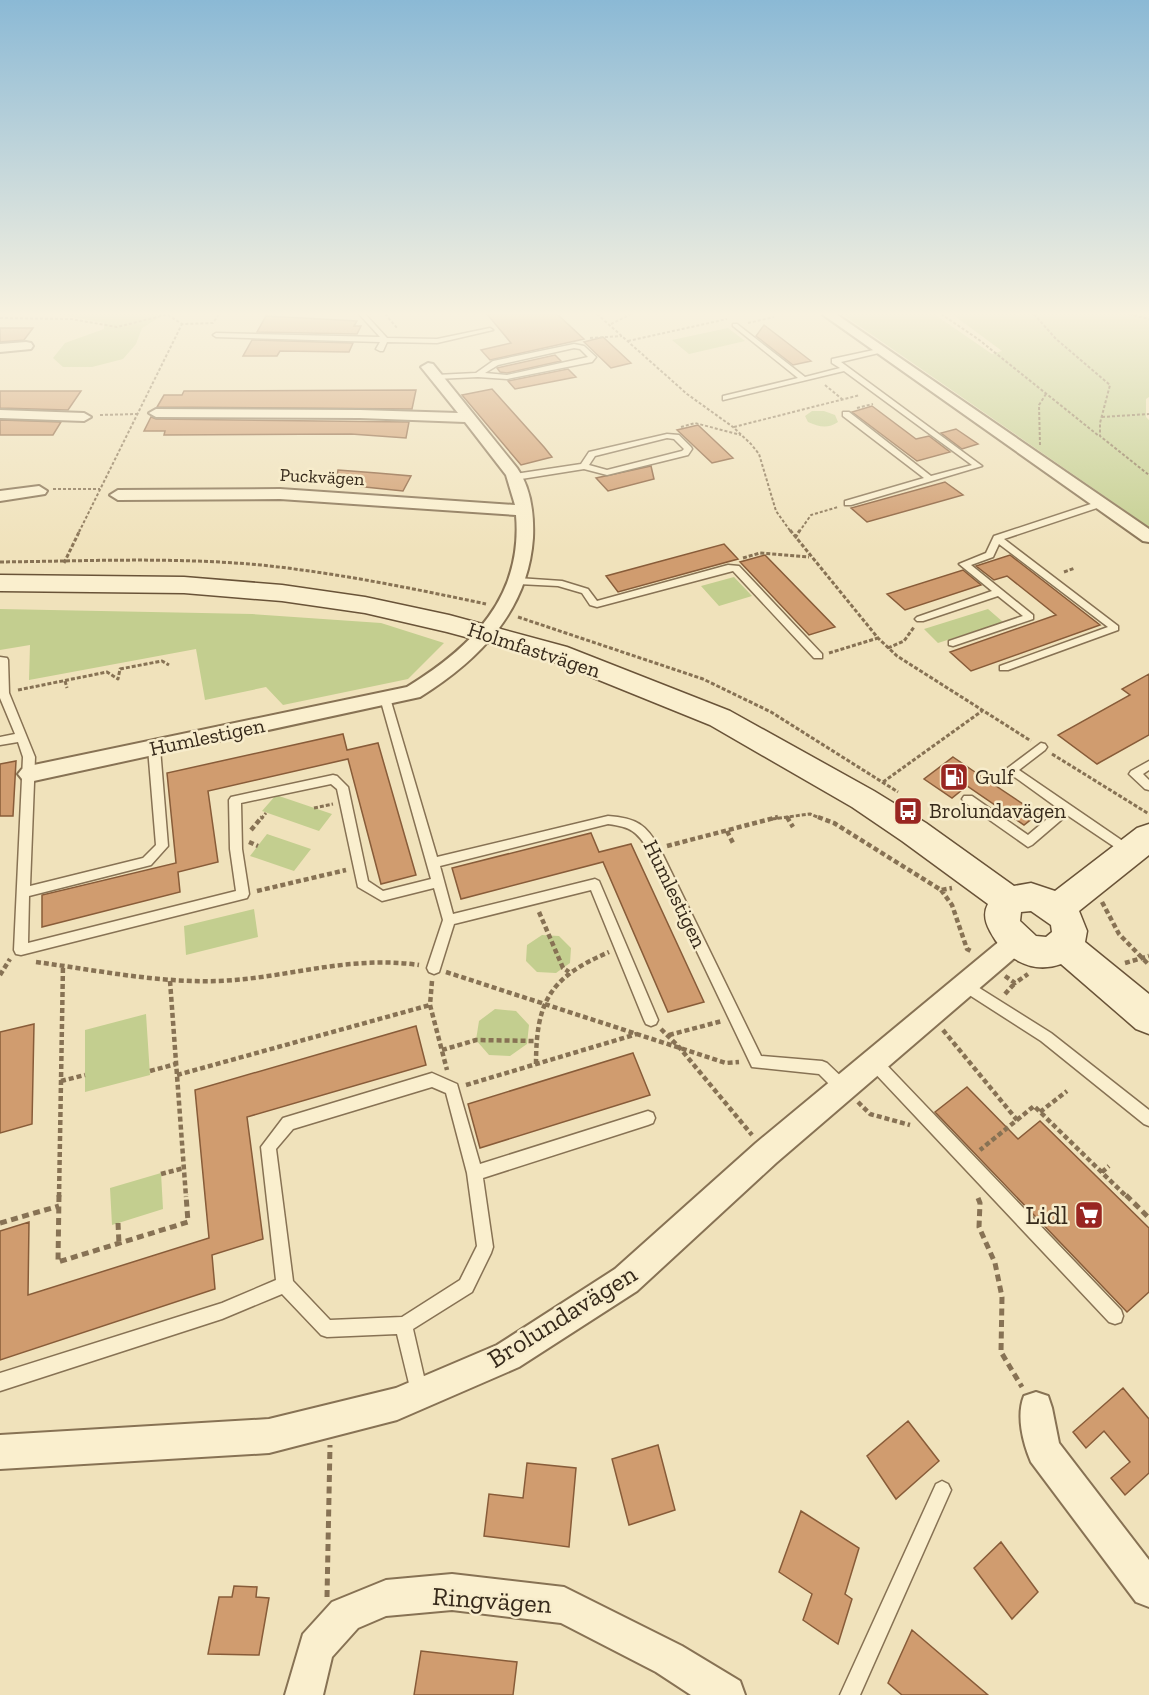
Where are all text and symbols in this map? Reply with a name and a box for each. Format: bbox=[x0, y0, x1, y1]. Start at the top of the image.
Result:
street label: Puckvägen bbox=[279, 464, 365, 490]
street label: Holmfastvägen bbox=[465, 616, 604, 683]
street label: Humlestigen bbox=[147, 712, 267, 761]
fuel station icon: Gulf bbox=[938, 761, 970, 793]
place label: Gulf bbox=[975, 764, 1015, 789]
bus stop icon: Brolundavägen bbox=[892, 795, 924, 827]
place label: Brolundavägen bbox=[929, 798, 1066, 823]
street label: Humlestigen bbox=[639, 836, 712, 952]
place label: Lidl bbox=[1025, 1199, 1068, 1231]
supermarket icon: Lidl bbox=[1073, 1199, 1105, 1231]
street label: Brolundavägen bbox=[482, 1257, 643, 1375]
street label: Ringvägen bbox=[431, 1580, 553, 1620]

